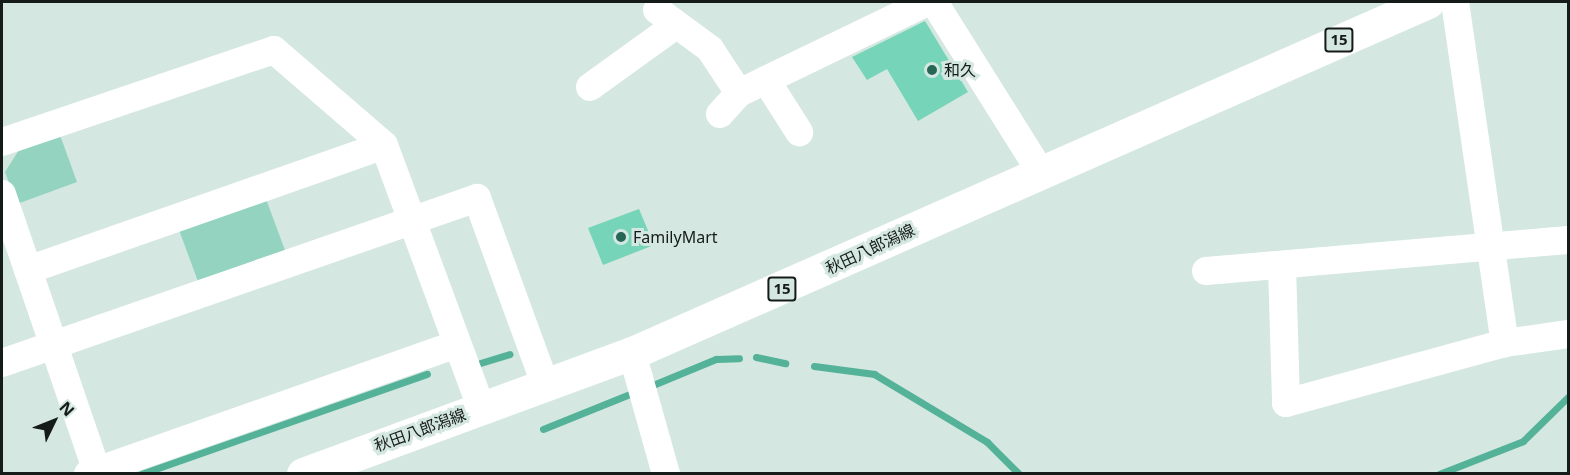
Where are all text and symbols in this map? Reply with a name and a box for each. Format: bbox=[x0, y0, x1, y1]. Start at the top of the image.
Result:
road number: 15 bbox=[1324, 28, 1354, 52]
place label: 和久 bbox=[944, 60, 976, 80]
marker: 和久 bbox=[925, 63, 939, 77]
street label: 秋田八郎潟線 bbox=[822, 220, 918, 278]
place label: FamilyMart bbox=[633, 227, 718, 247]
marker: FamilyMart bbox=[614, 230, 628, 244]
road number: 15 bbox=[767, 277, 797, 301]
north arrow bbox=[24, 391, 84, 451]
text: N bbox=[55, 396, 80, 421]
street label: 秋田八郎潟線 bbox=[372, 405, 468, 455]

